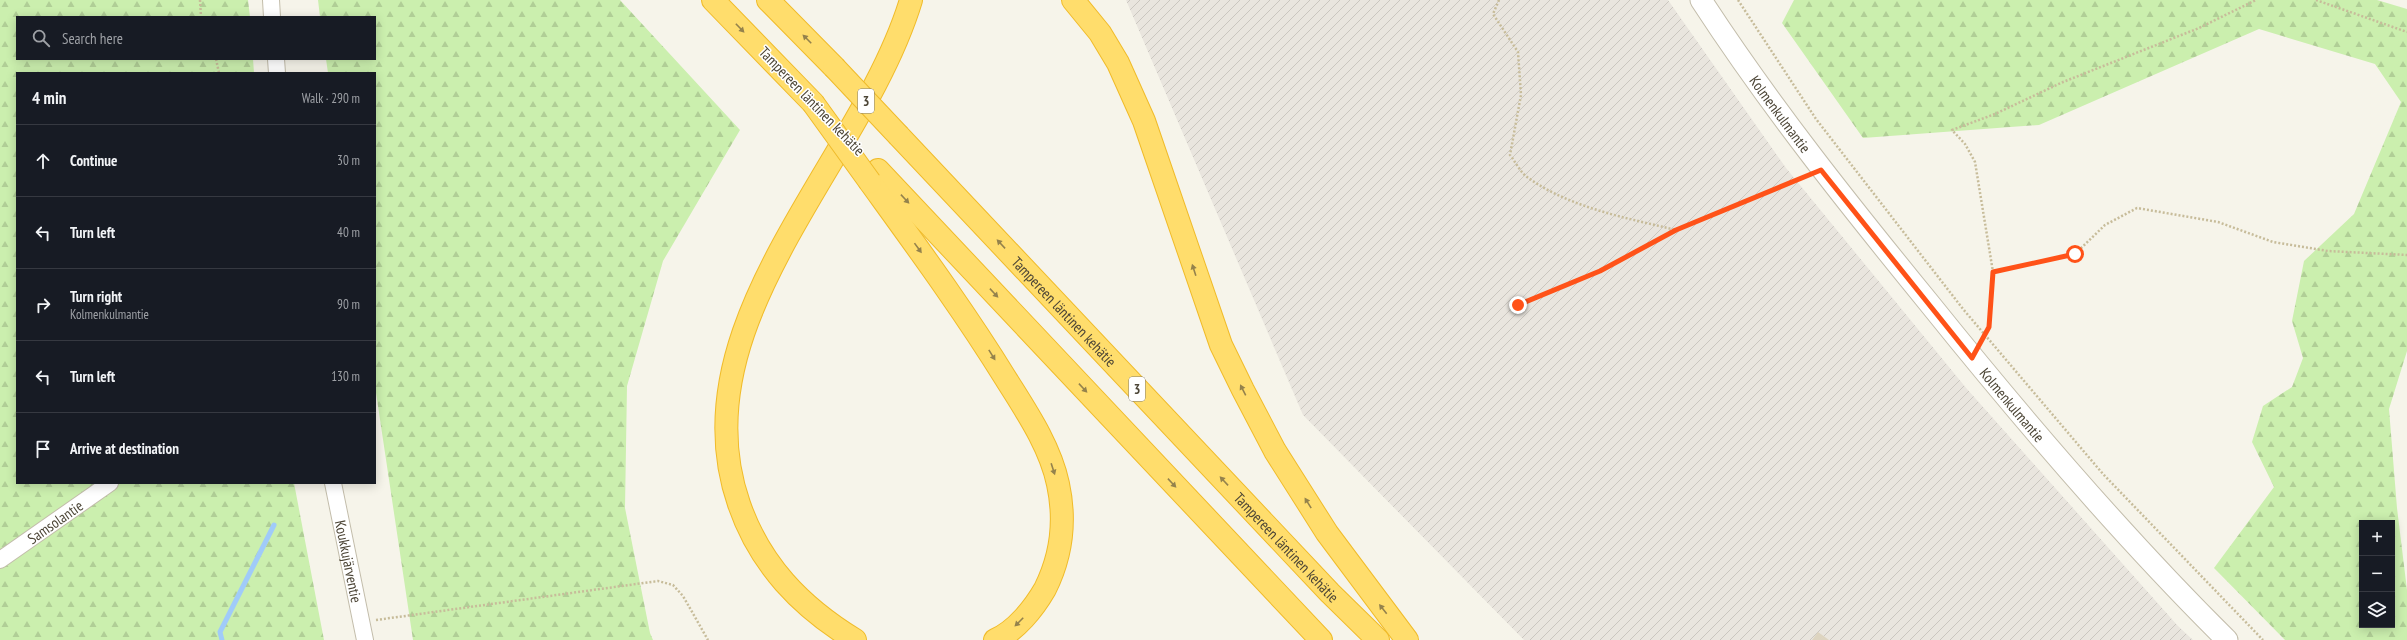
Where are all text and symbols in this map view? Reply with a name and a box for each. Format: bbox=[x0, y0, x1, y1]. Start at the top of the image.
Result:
search box bbox=[16, 16, 376, 60]
one-way arrow bbox=[735, 23, 745, 33]
icon: search bbox=[30, 27, 52, 49]
text: Search here bbox=[62, 29, 123, 48]
one-way arrow bbox=[802, 34, 812, 44]
street label: Tampereen läntinen kehätie bbox=[755, 43, 869, 159]
street label: Kolmenkulmantie bbox=[1746, 72, 1815, 156]
text: 4 min bbox=[32, 87, 66, 109]
road number: 3 bbox=[858, 89, 874, 113]
text: Walk · 290 m bbox=[302, 90, 360, 107]
icon: ahead bbox=[32, 150, 54, 172]
text: Continue bbox=[70, 151, 117, 170]
text: 30 m bbox=[337, 152, 360, 169]
one-way arrow bbox=[900, 194, 910, 204]
icon: left bbox=[32, 222, 54, 244]
text: Turn left bbox=[70, 223, 115, 242]
text: 40 m bbox=[337, 224, 360, 241]
one-way arrow bbox=[996, 239, 1005, 249]
one-way arrow bbox=[914, 243, 922, 253]
route start bbox=[2066, 245, 2084, 263]
street label: Tampereen läntinen kehätie bbox=[1008, 252, 1121, 370]
one-way arrow bbox=[1191, 264, 1197, 276]
text: Turn right bbox=[70, 287, 122, 306]
one-way arrow bbox=[989, 288, 999, 298]
icon: right bbox=[32, 294, 54, 316]
text: 90 m bbox=[337, 296, 360, 313]
route end bbox=[1509, 296, 1527, 314]
text: Kolmenkulmantie bbox=[70, 306, 149, 323]
one-way arrow bbox=[988, 349, 995, 361]
street label: Kolmenkulmantie bbox=[1976, 364, 2049, 446]
icon: left bbox=[32, 366, 54, 388]
text: Turn left bbox=[70, 367, 115, 386]
text: 130 m bbox=[331, 368, 360, 385]
road number: 3 bbox=[1129, 377, 1145, 401]
one-way arrow bbox=[1078, 383, 1088, 393]
one-way arrow bbox=[1240, 385, 1246, 396]
icon: arrive bbox=[32, 438, 54, 460]
text: Arrive at destination bbox=[70, 439, 179, 458]
one-way arrow bbox=[1051, 463, 1057, 475]
one-way arrow bbox=[1220, 476, 1229, 486]
one-way arrow bbox=[1167, 478, 1177, 488]
street label: Tampereen läntinen kehätie bbox=[1230, 488, 1343, 606]
street label: Samsolantie bbox=[23, 496, 86, 548]
one-way arrow bbox=[1304, 498, 1312, 508]
street label: Koukkujärventie bbox=[331, 519, 367, 604]
map controls bbox=[2359, 520, 2395, 628]
button: + bbox=[2359, 520, 2395, 556]
button: − bbox=[2359, 556, 2395, 592]
button: layers bbox=[2359, 592, 2395, 628]
one-way arrow bbox=[1379, 604, 1387, 615]
one-way arrow bbox=[1014, 617, 1024, 627]

